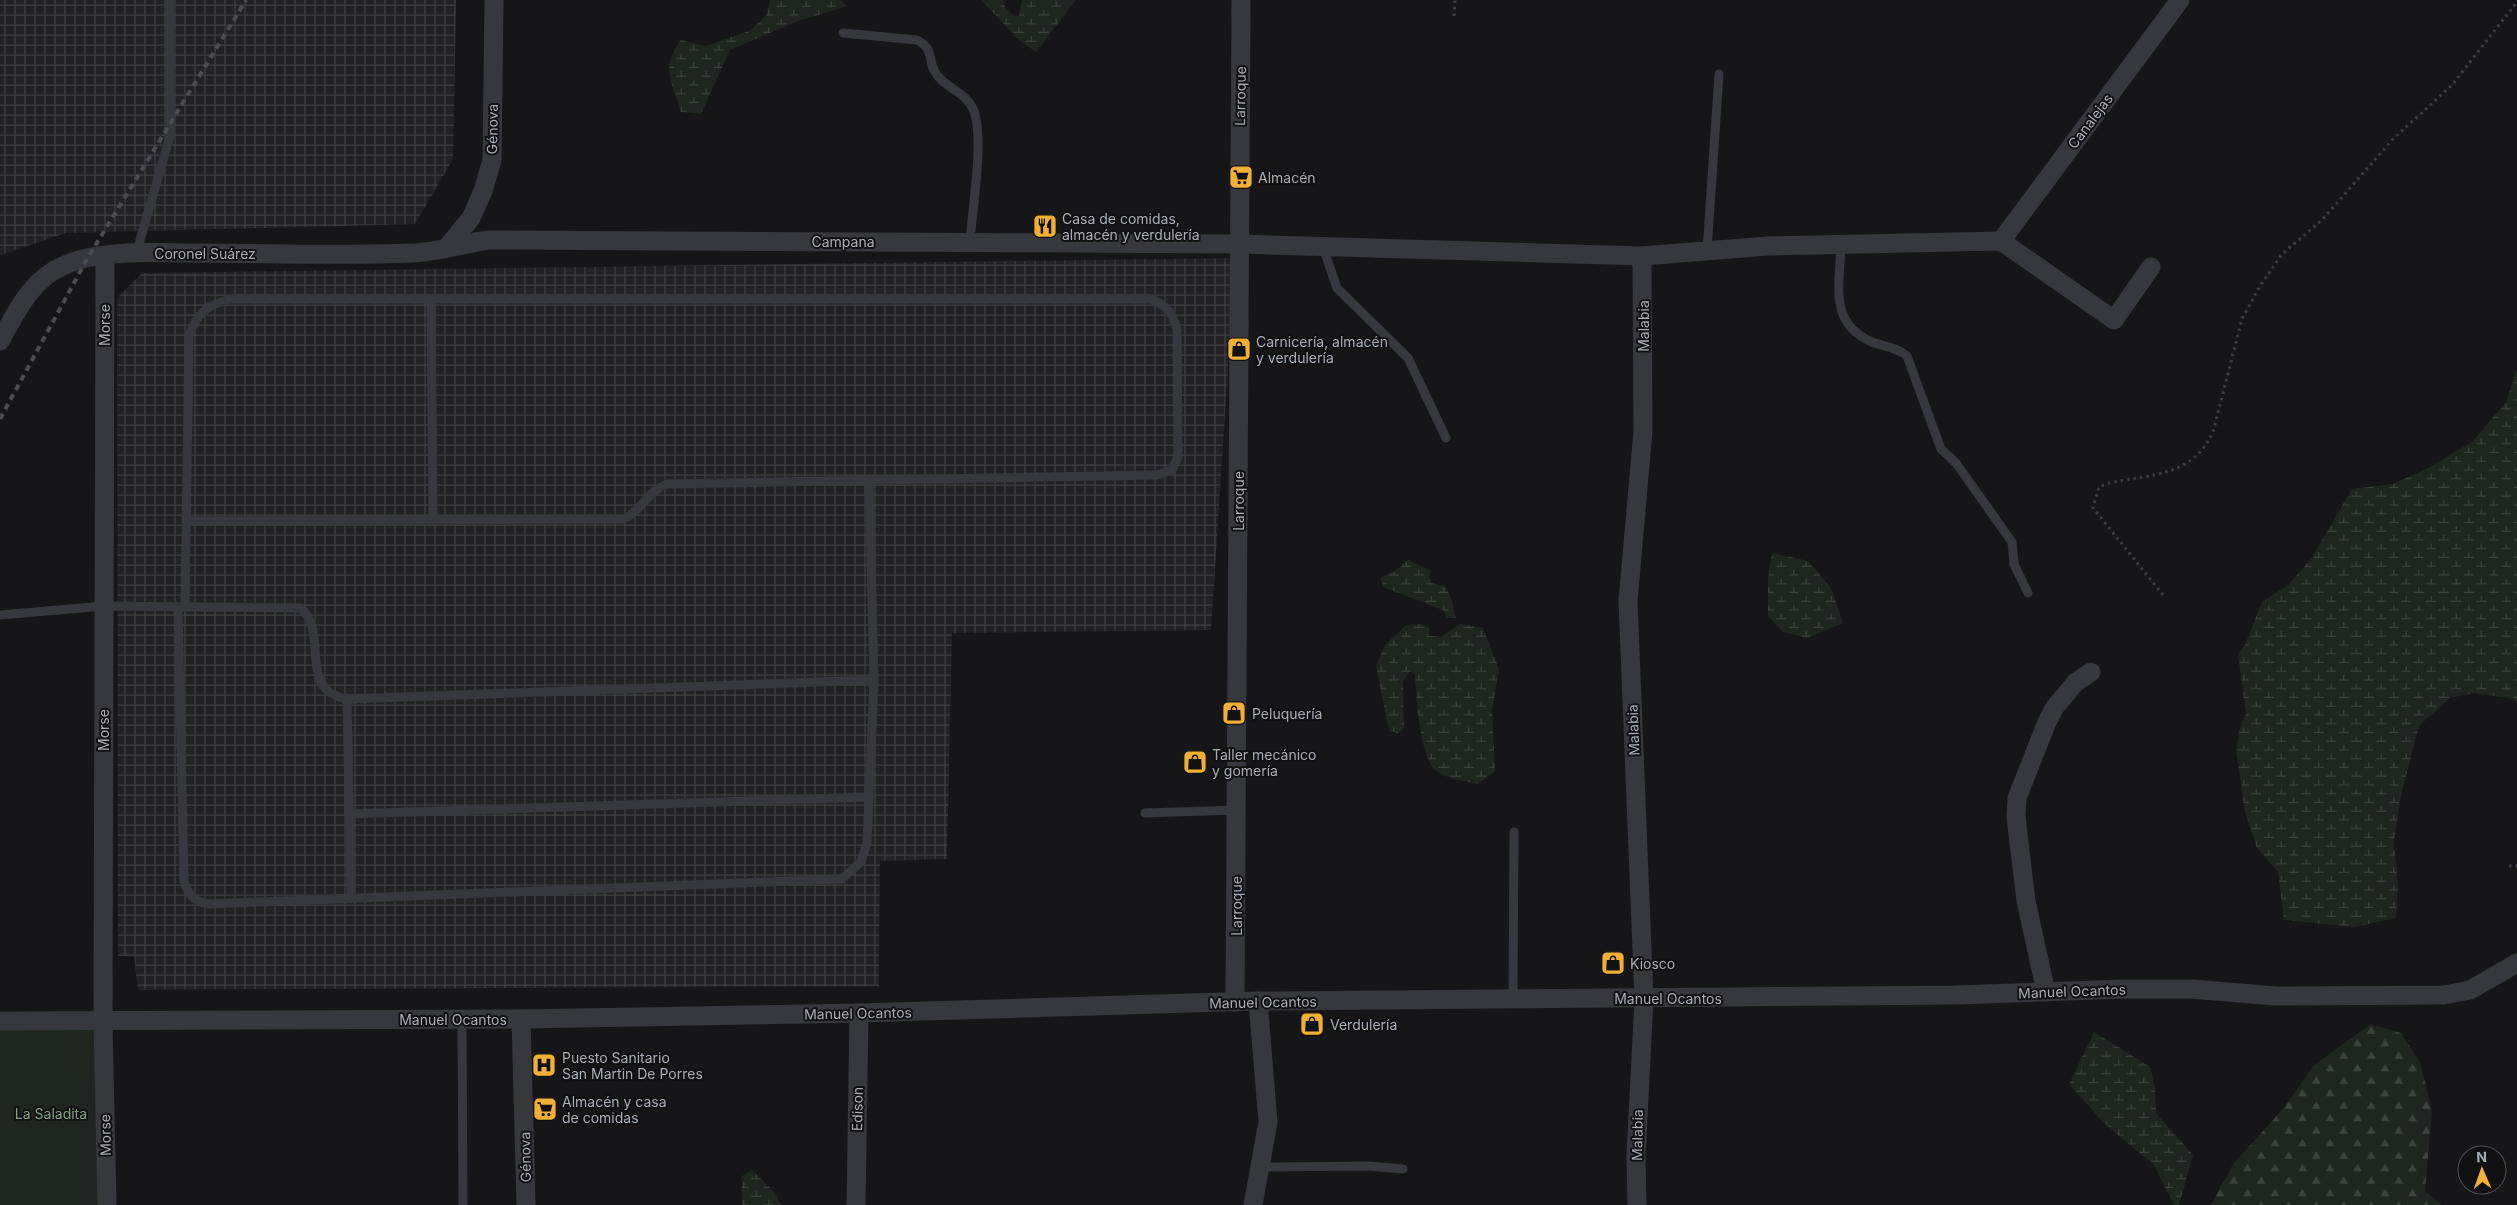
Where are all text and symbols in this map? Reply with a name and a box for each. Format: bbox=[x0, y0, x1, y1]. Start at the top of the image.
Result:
street label: Larroque bbox=[1231, 66, 1249, 126]
street label: Canalejas bbox=[2064, 90, 2116, 152]
street label: Génova bbox=[483, 104, 501, 154]
supermarket icon: Almacén bbox=[1228, 164, 1254, 190]
place label: Almacén bbox=[1258, 169, 1316, 186]
place label: Casa de comidas, almacén y verdulería bbox=[1062, 210, 1200, 243]
restaurant icon: Casa de comidas, almacén y verdulería bbox=[1032, 213, 1058, 239]
street label: Campana bbox=[811, 233, 875, 250]
street label: Coronel Suárez bbox=[154, 245, 256, 262]
street label: Malabia bbox=[1635, 300, 1652, 352]
street label: Morse bbox=[96, 304, 113, 346]
place label: Carnicería, almacén y verdulería bbox=[1256, 333, 1388, 366]
shop icon: Carnicería, almacén y verdulería bbox=[1226, 336, 1252, 362]
street label: Larroque bbox=[1230, 471, 1247, 531]
shop icon: Peluquería bbox=[1221, 700, 1247, 726]
street label: Malabia bbox=[1624, 704, 1642, 756]
place label: Peluquería bbox=[1252, 705, 1322, 722]
street label: Morse bbox=[95, 709, 112, 751]
place label: Taller mecánico y gomería bbox=[1212, 746, 1317, 779]
shop icon: Taller mecánico y gomería bbox=[1182, 749, 1208, 775]
street label: Larroque bbox=[1228, 876, 1245, 936]
shop icon: Kiosco bbox=[1600, 950, 1626, 976]
place label: Kiosco bbox=[1630, 955, 1675, 972]
street label: Manuel Ocantos bbox=[2018, 981, 2126, 1001]
street label: Manuel Ocantos bbox=[1614, 990, 1722, 1007]
street label: Manuel Ocantos bbox=[1209, 993, 1317, 1011]
street label: Manuel Ocantos bbox=[804, 1004, 912, 1022]
street label: Manuel Ocantos bbox=[399, 1011, 507, 1028]
shop icon: Verdulería bbox=[1299, 1011, 1325, 1037]
place label: Verdulería bbox=[1330, 1016, 1397, 1033]
place label: Puesto Sanitario San Martin De Porres bbox=[562, 1049, 703, 1082]
hospital icon: Puesto Sanitario San Martin De Porres bbox=[531, 1052, 557, 1078]
street label: Edison bbox=[848, 1087, 866, 1131]
place label: Almacén y casa de comidas bbox=[562, 1093, 667, 1126]
supermarket icon: Almacén y casa de comidas bbox=[532, 1096, 558, 1122]
park label: La Saladita bbox=[15, 1105, 87, 1122]
street label: Malabia bbox=[1628, 1109, 1646, 1161]
street label: Morse bbox=[96, 1114, 114, 1156]
street label: Génova bbox=[516, 1132, 534, 1182]
north arrow bbox=[2457, 1145, 2507, 1195]
text: N bbox=[2476, 1148, 2487, 1165]

